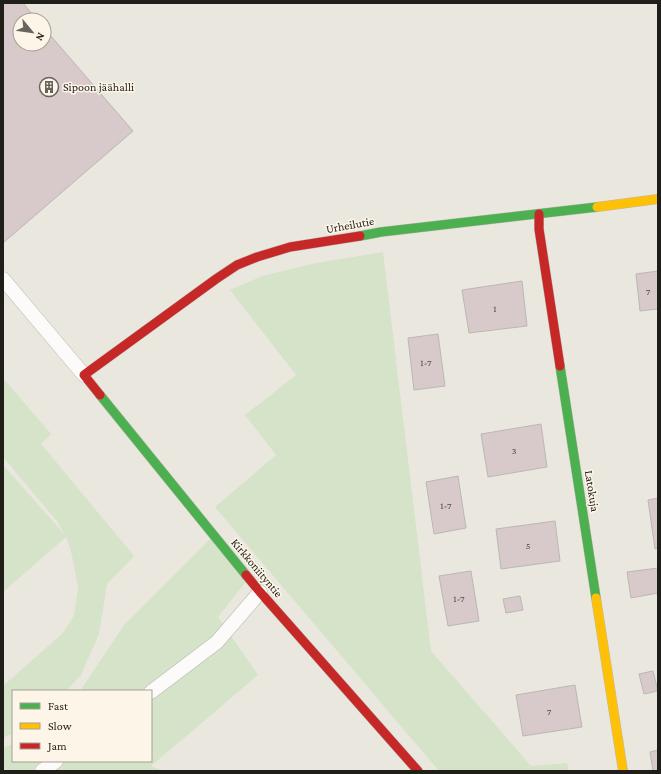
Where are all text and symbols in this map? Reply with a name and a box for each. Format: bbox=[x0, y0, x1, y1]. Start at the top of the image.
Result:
north arrow bbox=[12, 12, 52, 52]
text: N bbox=[33, 31, 48, 43]
building icon: Sipoon jäähalli bbox=[38, 76, 60, 98]
place label: Sipoon jäähalli bbox=[63, 80, 134, 94]
street label: Urheilutie bbox=[325, 214, 375, 236]
house number: 7 bbox=[646, 286, 651, 297]
house number: 1 bbox=[493, 303, 497, 314]
house number: 1-7 bbox=[420, 357, 432, 368]
house number: 3 bbox=[512, 445, 517, 456]
street label: Latokuja bbox=[582, 469, 602, 513]
house number: 1-7 bbox=[440, 500, 452, 511]
street label: Kirkkoniityntie bbox=[228, 536, 286, 600]
house number: 5 bbox=[526, 540, 531, 551]
house number: 1-7 bbox=[453, 593, 465, 604]
legend bbox=[12, 690, 152, 762]
text: Fast bbox=[48, 699, 69, 713]
house number: 7 bbox=[547, 706, 552, 717]
text: Slow bbox=[48, 719, 72, 733]
text: Jam bbox=[47, 739, 67, 753]

